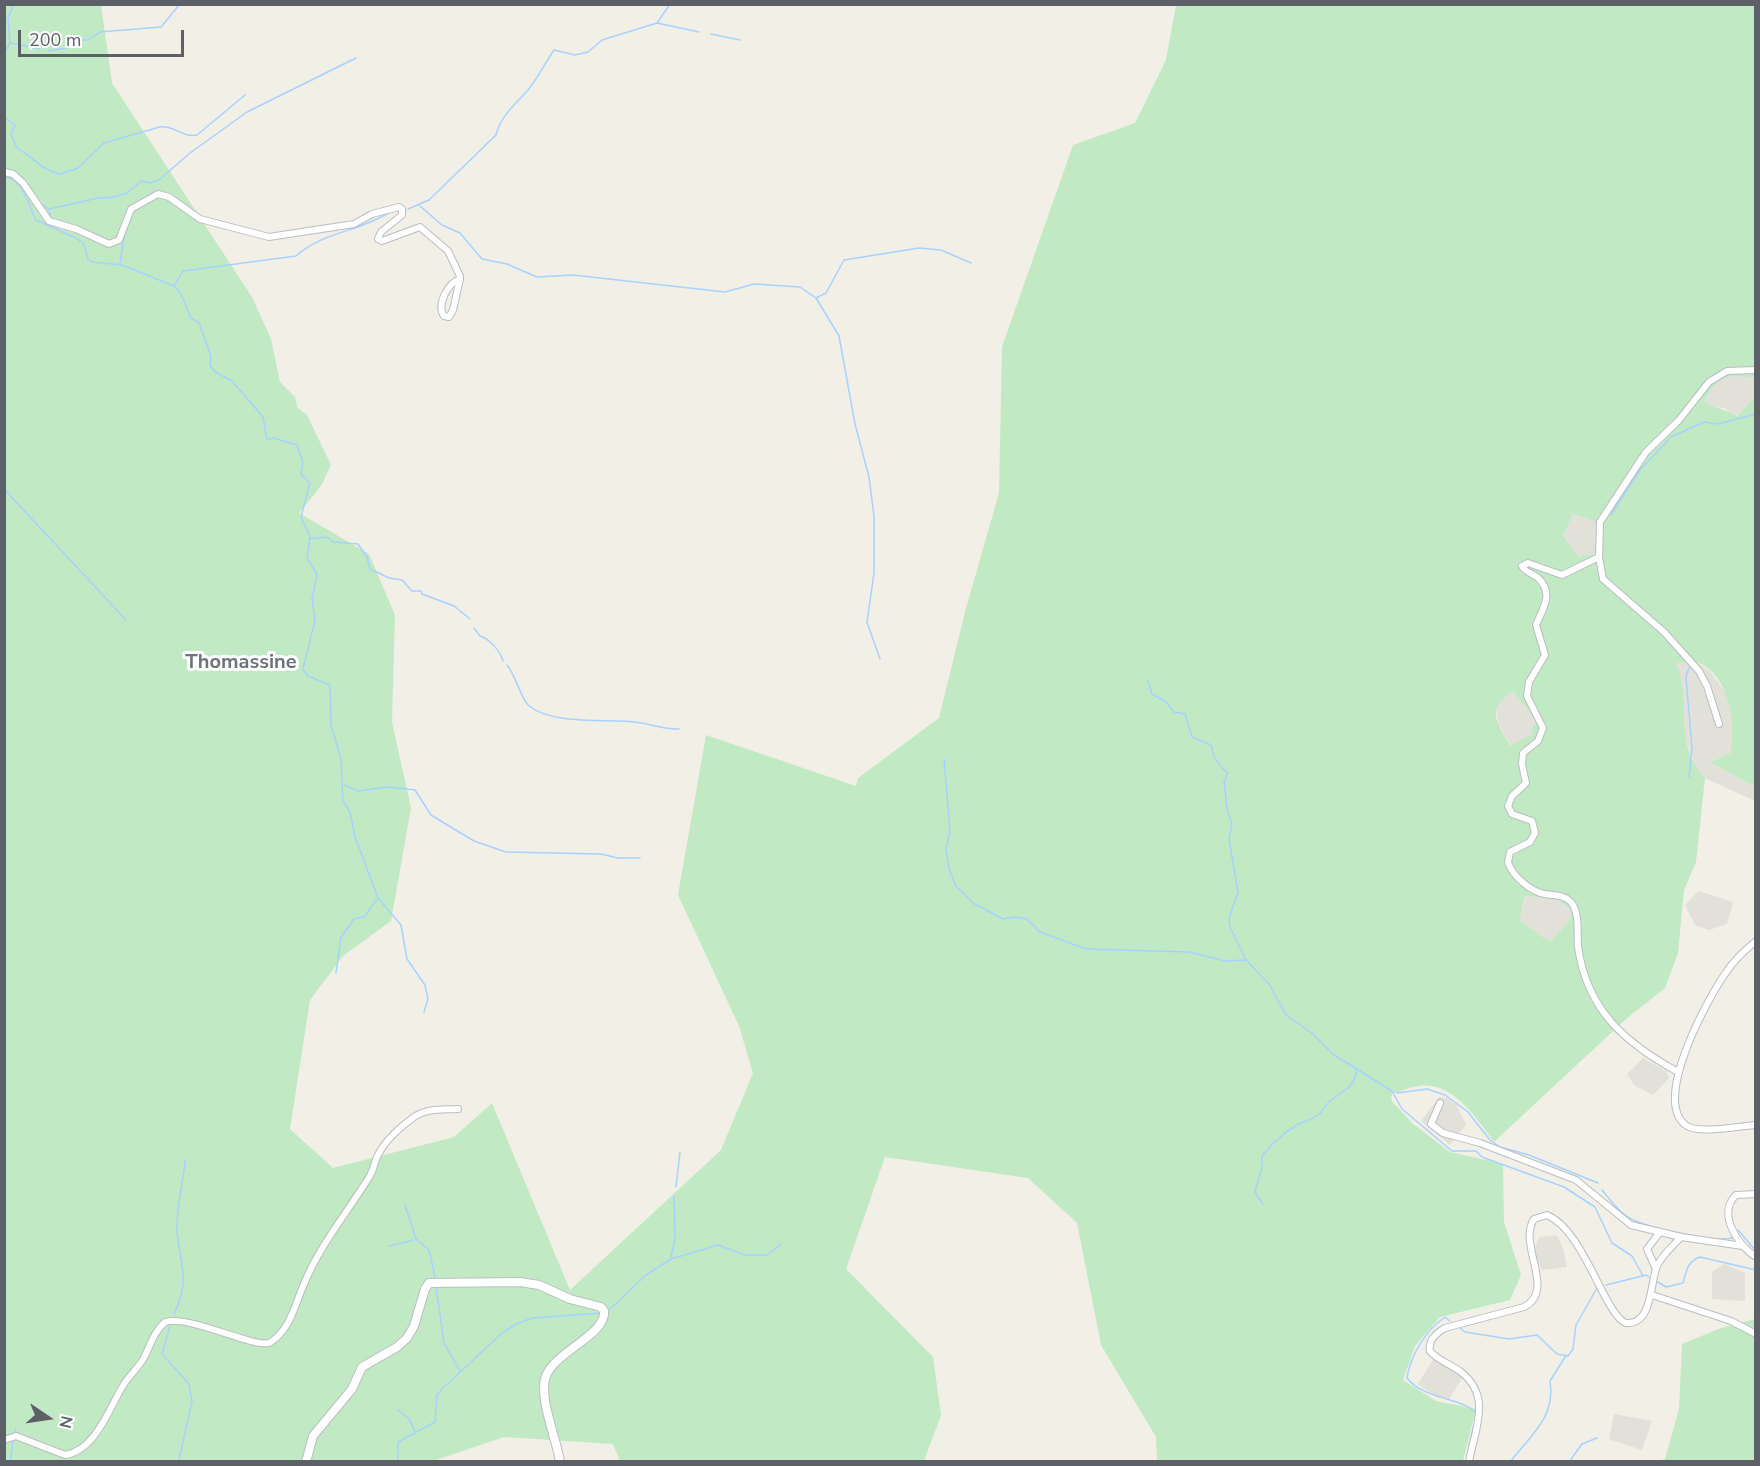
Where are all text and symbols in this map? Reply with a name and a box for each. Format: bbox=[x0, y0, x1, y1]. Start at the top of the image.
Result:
scale bar bbox=[21, 18, 188, 56]
text: 200 m bbox=[29, 28, 81, 52]
district label: Thomassine bbox=[185, 651, 297, 675]
north arrow bbox=[18, 1388, 78, 1448]
text: N bbox=[53, 1414, 78, 1430]

